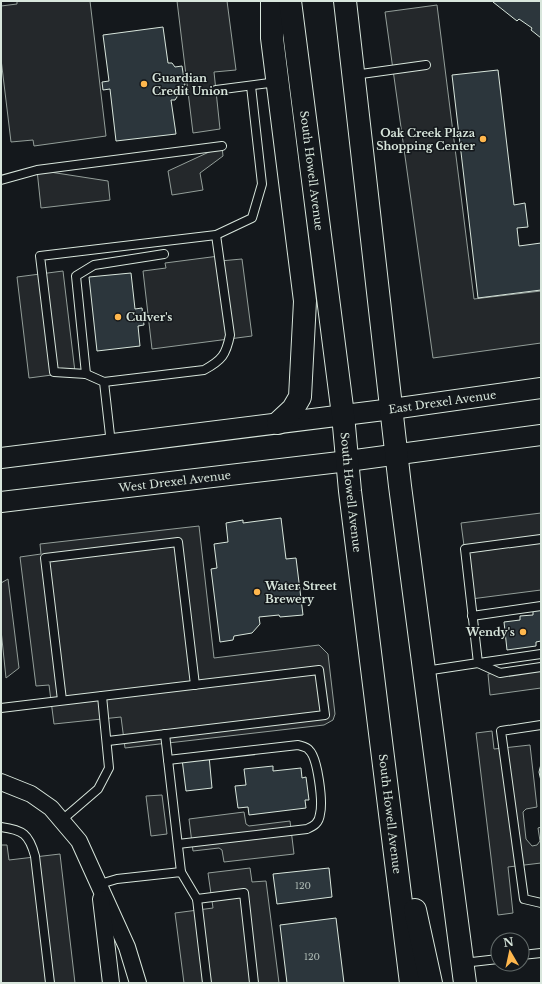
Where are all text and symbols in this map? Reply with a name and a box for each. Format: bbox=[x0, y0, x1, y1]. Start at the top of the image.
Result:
place label: Guardian Credit Union bbox=[152, 71, 228, 98]
marker: Guardian Credit Union bbox=[139, 79, 149, 89]
street label: South Howell Avenue bbox=[297, 110, 326, 231]
place label: Oak Creek Plaza Shopping Center bbox=[376, 126, 476, 153]
marker: Oak Creek Plaza Shopping Center bbox=[478, 134, 488, 144]
place label: Culver's bbox=[126, 310, 173, 324]
marker: Culver's bbox=[113, 312, 123, 322]
street label: East Drexel Avenue bbox=[388, 387, 497, 416]
street label: South Howell Avenue bbox=[338, 432, 365, 553]
street label: West Drexel Avenue bbox=[117, 468, 232, 495]
place label: Water Street Brewery bbox=[264, 579, 337, 606]
marker: Water Street Brewery bbox=[252, 587, 262, 597]
place label: Wendy's bbox=[465, 625, 515, 639]
marker: Wendy's bbox=[518, 627, 528, 637]
street label: South Howell Avenue bbox=[376, 753, 404, 875]
house number: 120 bbox=[295, 880, 311, 891]
north arrow bbox=[490, 932, 530, 972]
text: N bbox=[502, 934, 515, 950]
house number: 120 bbox=[304, 951, 320, 962]

